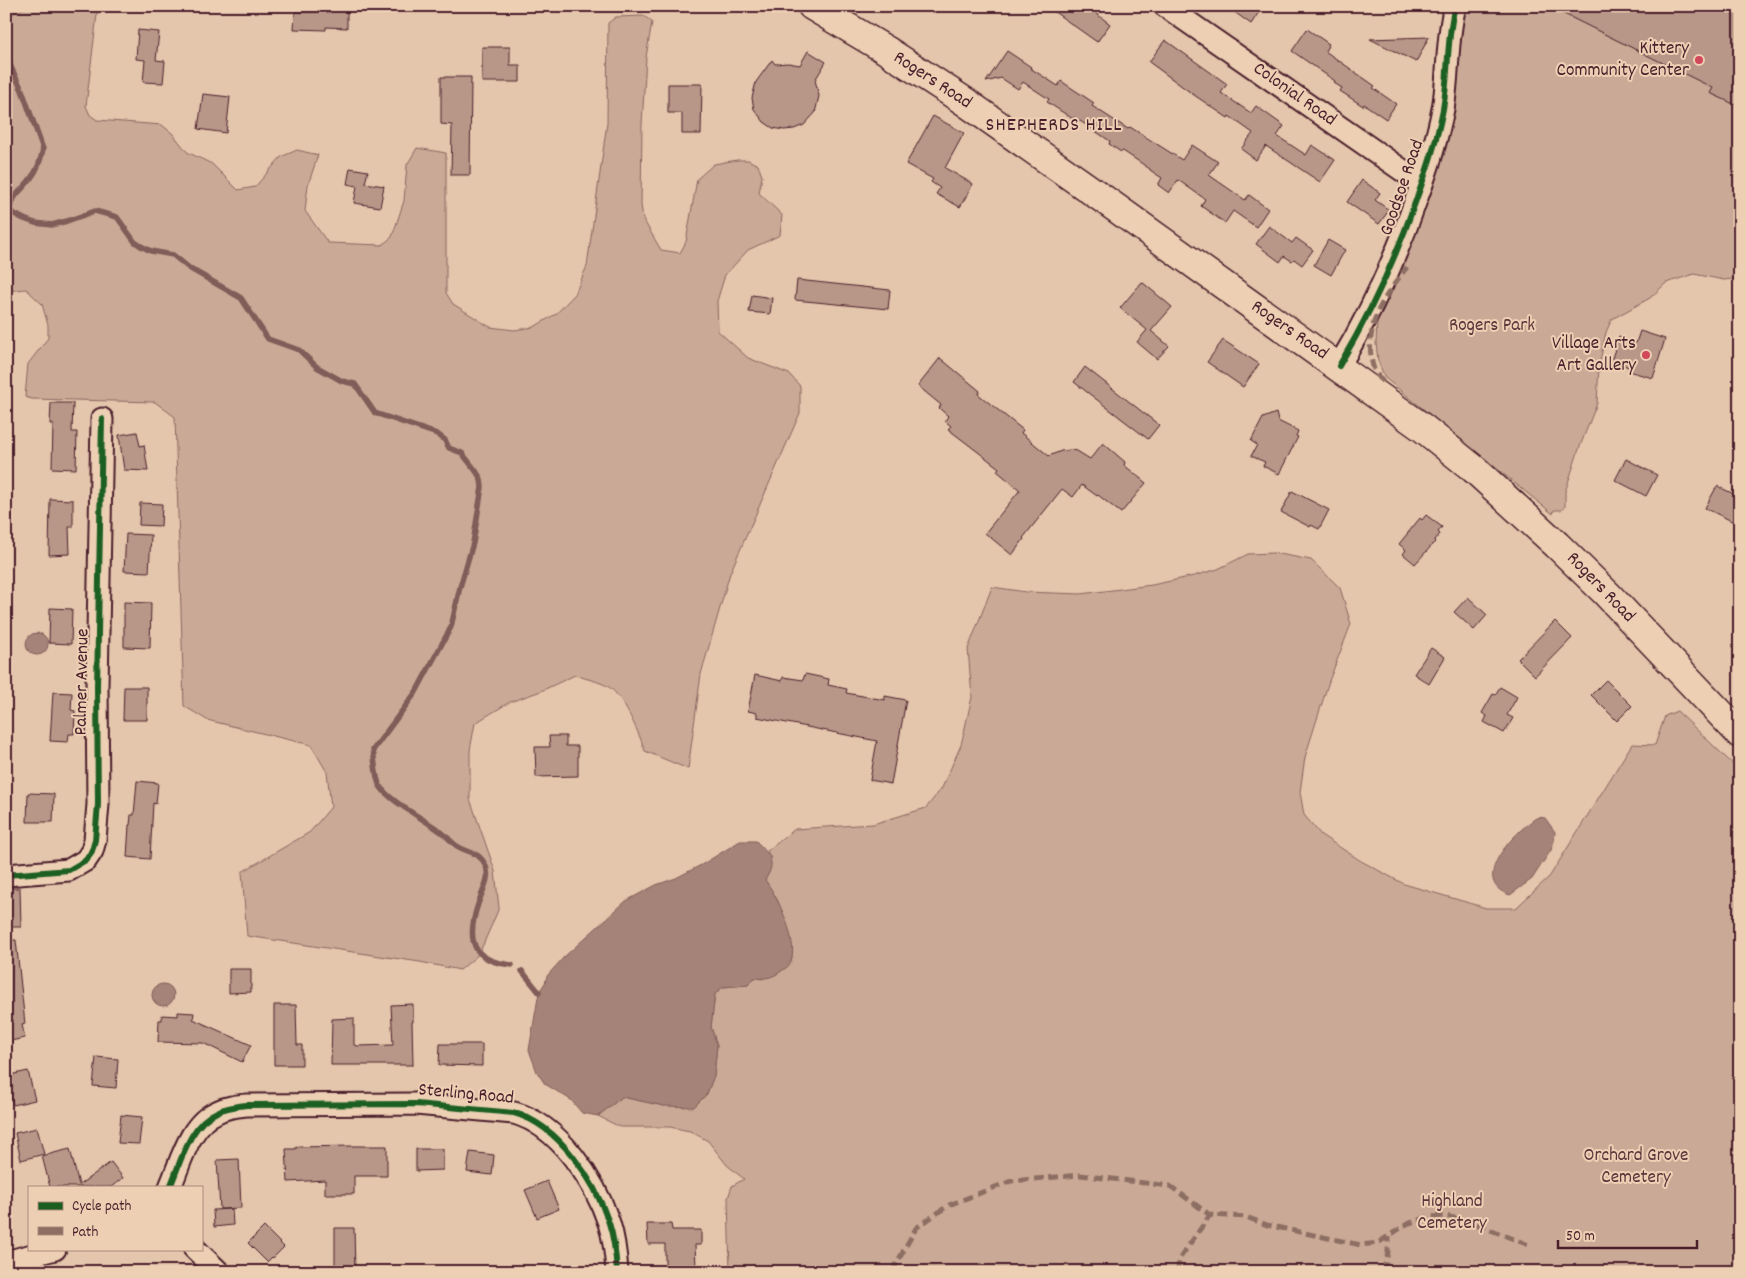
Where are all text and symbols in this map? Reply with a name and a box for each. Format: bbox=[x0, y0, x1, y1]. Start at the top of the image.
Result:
place label: Kittery Community Center bbox=[1557, 36, 1689, 85]
street label: Rogers Road bbox=[887, 45, 977, 117]
marker: Kittery Community Center bbox=[1693, 54, 1705, 66]
street label: Colonial Road bbox=[1247, 56, 1341, 134]
district label: SHEPHERDS HILL bbox=[986, 112, 1122, 140]
street label: Goodsoe Road bbox=[1374, 136, 1432, 240]
street label: Rogers Road bbox=[1245, 294, 1333, 368]
park label: Rogers Park bbox=[1449, 313, 1535, 340]
place label: Village Arts Art Gallery bbox=[1552, 331, 1636, 380]
marker: Village Arts Art Gallery bbox=[1640, 349, 1652, 361]
street label: Rogers Road bbox=[1559, 546, 1641, 630]
street label: Palmer Avenue bbox=[69, 628, 97, 736]
street label: Sterling Road bbox=[417, 1077, 515, 1113]
park label: Orchard Grove Cemetery bbox=[1584, 1143, 1688, 1192]
legend bbox=[28, 1186, 202, 1250]
park label: Highland Cemetery bbox=[1417, 1189, 1487, 1238]
text: Cycle path bbox=[72, 1196, 132, 1218]
scale bar bbox=[1558, 1218, 1697, 1250]
text: Path bbox=[72, 1222, 98, 1244]
text: 50 m bbox=[1566, 1226, 1595, 1248]

